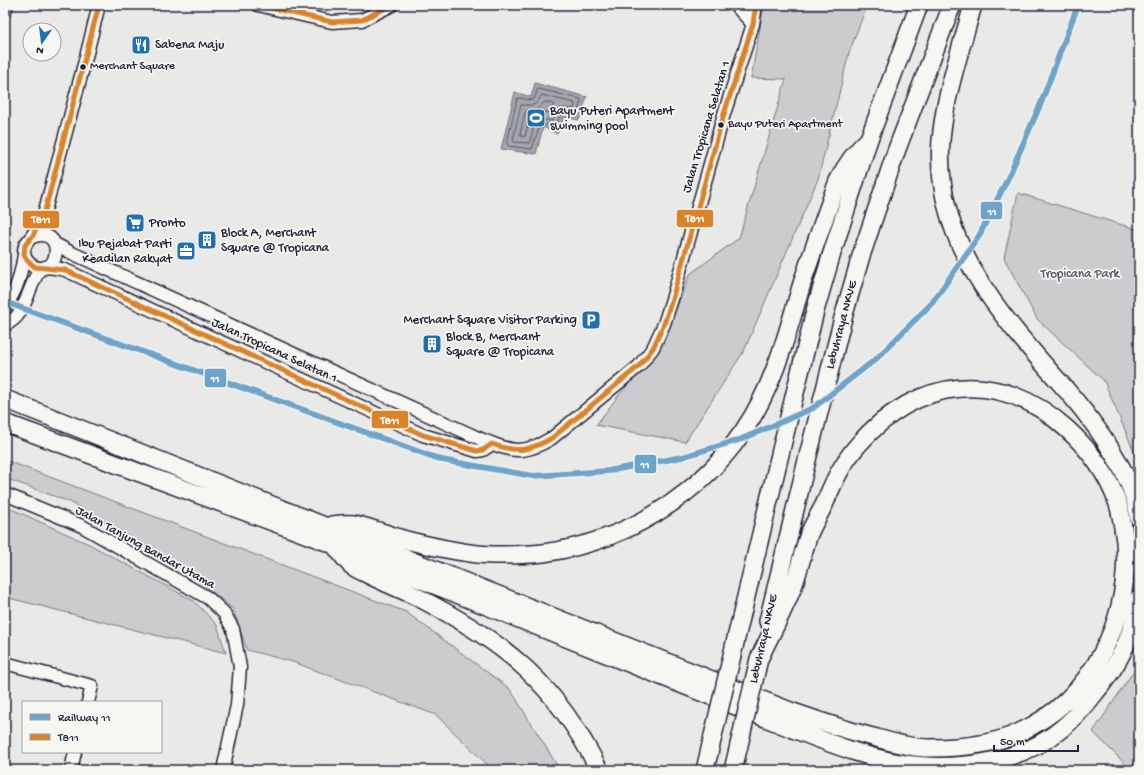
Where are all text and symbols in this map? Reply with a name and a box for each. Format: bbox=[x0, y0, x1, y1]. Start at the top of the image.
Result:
north arrow bbox=[22, 22, 62, 62]
restaurant icon: Sabena Maju bbox=[130, 34, 152, 56]
place label: Sabena Maju bbox=[155, 38, 224, 53]
text: N bbox=[35, 43, 45, 56]
street label: Jalan Tropicana Selatan 1 bbox=[680, 59, 734, 195]
place label: Merchant Square bbox=[90, 60, 176, 74]
marker: Merchant Square bbox=[78, 62, 88, 72]
place label: Bayu Puteri Apartment swimming pool bbox=[549, 104, 676, 134]
sports icon: Bayu Puteri Apartment swimming pool bbox=[525, 107, 547, 129]
place label: Bayu Puteri Apartment bbox=[727, 118, 843, 132]
marker: Bayu Puteri Apartment bbox=[716, 120, 726, 130]
line badge: 11 bbox=[980, 201, 1003, 220]
text: 11 bbox=[987, 207, 996, 219]
line badge: T811 bbox=[676, 209, 714, 228]
line badge: T811 bbox=[22, 210, 60, 229]
supermarket icon: Pronto bbox=[124, 212, 146, 234]
text: T811 bbox=[684, 214, 705, 226]
text: T811 bbox=[30, 215, 51, 227]
place label: Pronto bbox=[148, 216, 186, 231]
place label: Block A, Merchant Square @ Tropicana bbox=[220, 226, 330, 256]
building icon: Block A, Merchant Square @ Tropicana bbox=[196, 229, 218, 251]
place label: Ibu Pejabat Parti Keadilan Rakyat bbox=[78, 237, 174, 267]
office icon: Ibu Pejabat Parti Keadilan Rakyat bbox=[175, 240, 197, 262]
park label: Tropicana Park bbox=[1040, 267, 1120, 282]
street label: Lebuhraya NKVE bbox=[823, 278, 861, 371]
parking icon: Merchant Square Visitor Parking bbox=[580, 309, 602, 331]
place label: Merchant Square Visitor Parking bbox=[403, 313, 577, 328]
street label: Jalan Tropicana Selatan 1 bbox=[209, 315, 339, 387]
place label: Block B, Merchant Square @ Tropicana bbox=[445, 330, 555, 360]
building icon: Block B, Merchant Square @ Tropicana bbox=[421, 333, 443, 355]
line badge: 11 bbox=[204, 368, 227, 388]
text: 11 bbox=[210, 374, 219, 386]
line badge: T811 bbox=[371, 410, 409, 429]
text: T811 bbox=[379, 416, 400, 428]
line badge: 11 bbox=[634, 454, 657, 474]
text: 11 bbox=[640, 460, 649, 472]
street label: Jalan Tanjung Bandar Utama bbox=[73, 503, 218, 593]
street label: Lebuhraya NKVE bbox=[746, 592, 782, 685]
legend bbox=[22, 701, 162, 753]
text: Railway 11 bbox=[58, 712, 111, 726]
scale bar bbox=[994, 727, 1078, 753]
text: T811 bbox=[57, 732, 79, 746]
text: 50 m bbox=[1000, 736, 1025, 750]

